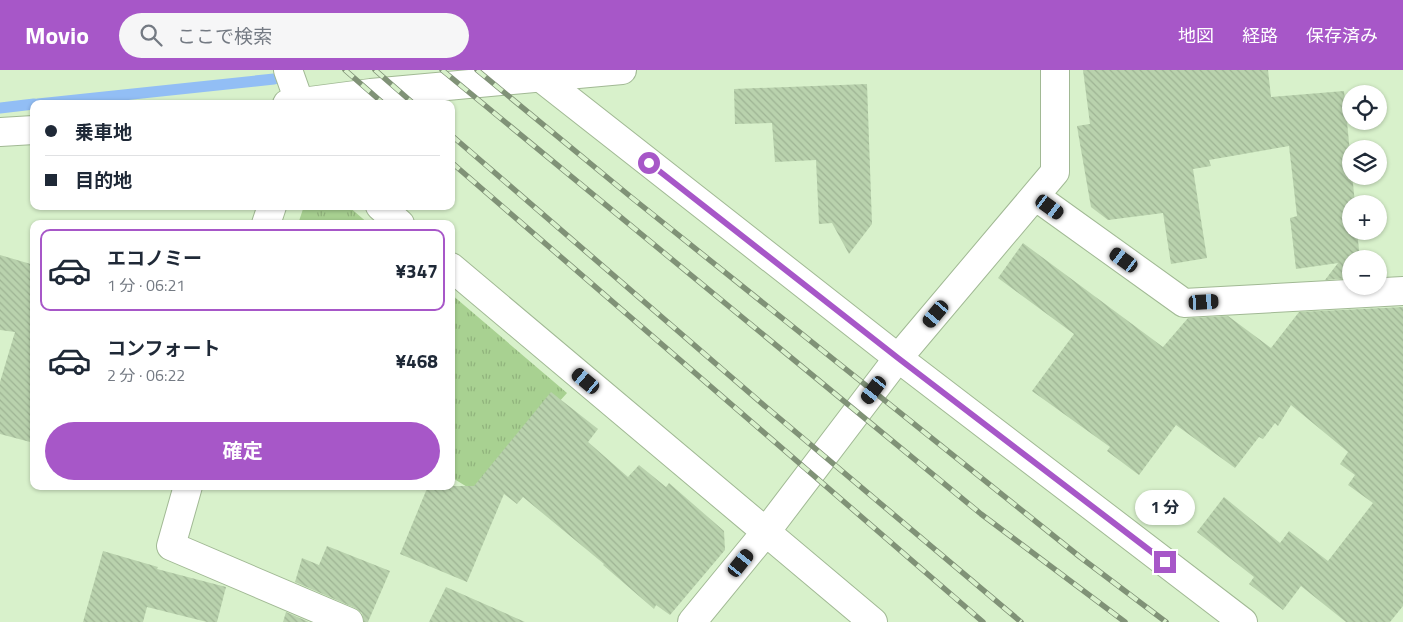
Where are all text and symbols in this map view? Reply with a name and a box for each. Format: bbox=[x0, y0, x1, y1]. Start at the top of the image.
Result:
search box bbox=[119, 13, 469, 58]
text: Movio bbox=[25, 17, 89, 53]
icon: search bbox=[137, 21, 165, 49]
text: ここで検索 bbox=[177, 21, 272, 50]
text: 地図 bbox=[1178, 22, 1214, 49]
text: 経路 bbox=[1242, 22, 1278, 49]
text: 保存済み bbox=[1306, 22, 1378, 49]
map controls bbox=[1342, 85, 1387, 295]
button: locate bbox=[1342, 85, 1387, 130]
text: 乗車地 bbox=[75, 117, 132, 146]
button: layers bbox=[1342, 140, 1387, 185]
route start bbox=[638, 152, 660, 174]
text: 目的地 bbox=[75, 165, 132, 194]
car bbox=[1033, 192, 1066, 222]
button: + bbox=[1342, 195, 1387, 240]
text: エコノミー bbox=[107, 243, 202, 272]
car bbox=[1107, 245, 1140, 275]
icon: car bbox=[47, 248, 92, 293]
button: − bbox=[1342, 250, 1387, 295]
text: ¥347 bbox=[395, 256, 438, 285]
text: 1 分 · 06:21 bbox=[107, 273, 185, 297]
car bbox=[1188, 294, 1219, 310]
car bbox=[920, 298, 951, 330]
text: コンフォート bbox=[107, 333, 220, 362]
icon: car bbox=[47, 338, 92, 383]
text: ¥468 bbox=[395, 346, 438, 375]
text: 2 分 · 06:22 bbox=[107, 363, 185, 387]
car bbox=[569, 366, 602, 396]
car bbox=[858, 374, 889, 406]
button: 確定 bbox=[45, 422, 440, 480]
callout: 1 分 bbox=[1135, 490, 1195, 524]
text: 1 分 bbox=[1151, 495, 1179, 519]
car bbox=[725, 547, 756, 579]
route end bbox=[1154, 551, 1176, 573]

